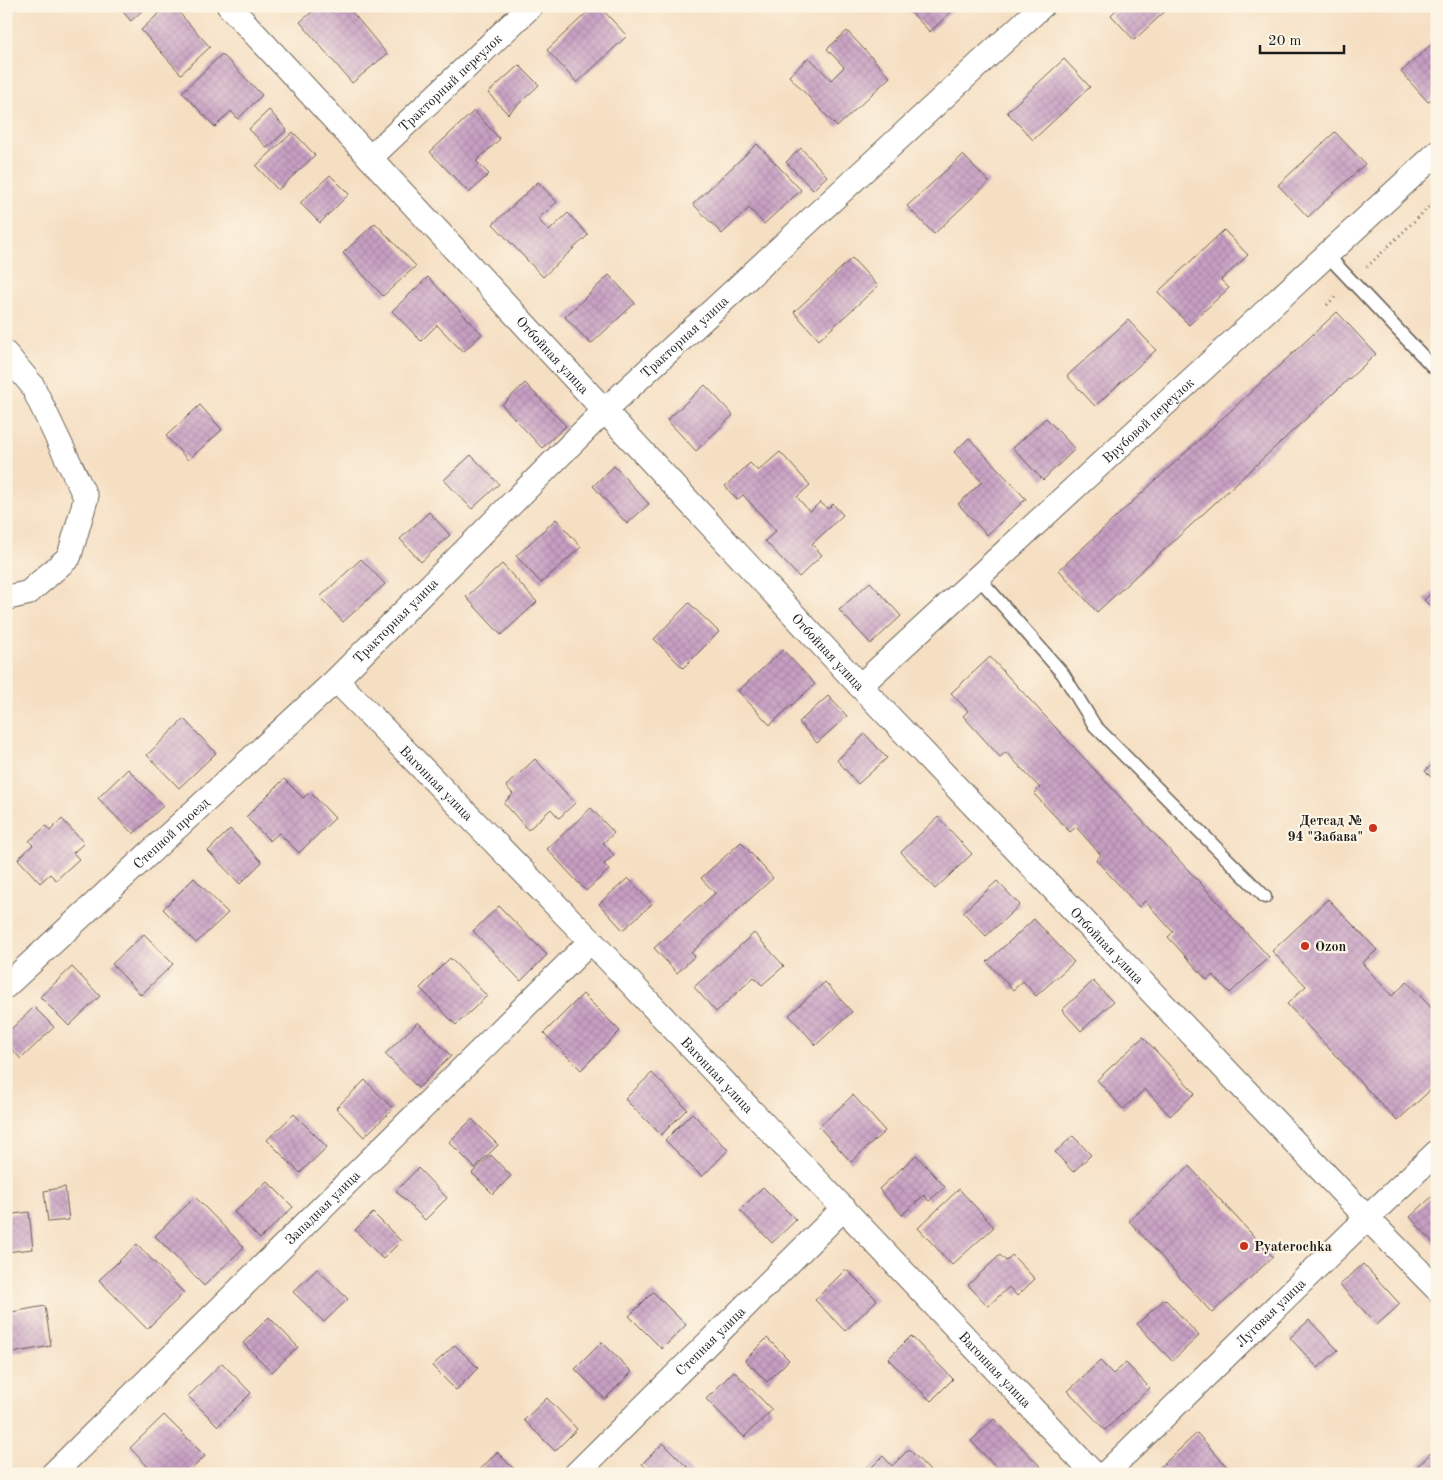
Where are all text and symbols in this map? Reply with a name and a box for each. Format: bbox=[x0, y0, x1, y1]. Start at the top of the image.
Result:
scale bar bbox=[1260, 22, 1344, 54]
street label: Тракторный переулок bbox=[396, 31, 505, 135]
text: 20 m bbox=[1268, 34, 1302, 49]
street label: Тракторная улица bbox=[638, 294, 731, 381]
street label: Отбойная улица bbox=[513, 314, 591, 397]
street label: Врубовой переулок bbox=[1100, 375, 1197, 466]
street label: Тракторная улица bbox=[351, 576, 441, 666]
street label: Отбойная улица bbox=[789, 611, 867, 694]
street label: Вагонная улица bbox=[397, 744, 475, 824]
street label: Степной проезд bbox=[131, 795, 212, 872]
place label: Детсад № 94 "Забава" bbox=[1287, 814, 1363, 844]
marker: Детсад № 94 "Забава" bbox=[1367, 822, 1379, 834]
street label: Отбойная улица bbox=[1067, 905, 1146, 987]
marker: Ozon bbox=[1299, 940, 1311, 952]
place label: Ozon bbox=[1315, 940, 1346, 954]
street label: Вагонная улица bbox=[678, 1035, 756, 1116]
street label: Западная улица bbox=[283, 1168, 363, 1248]
marker: Pyaterochka bbox=[1238, 1240, 1250, 1252]
place label: Pyaterochka bbox=[1254, 1240, 1332, 1254]
street label: Луговая улица bbox=[1233, 1276, 1309, 1350]
street label: Степная улица bbox=[673, 1304, 748, 1379]
street label: Вагонная улица bbox=[956, 1330, 1033, 1411]

